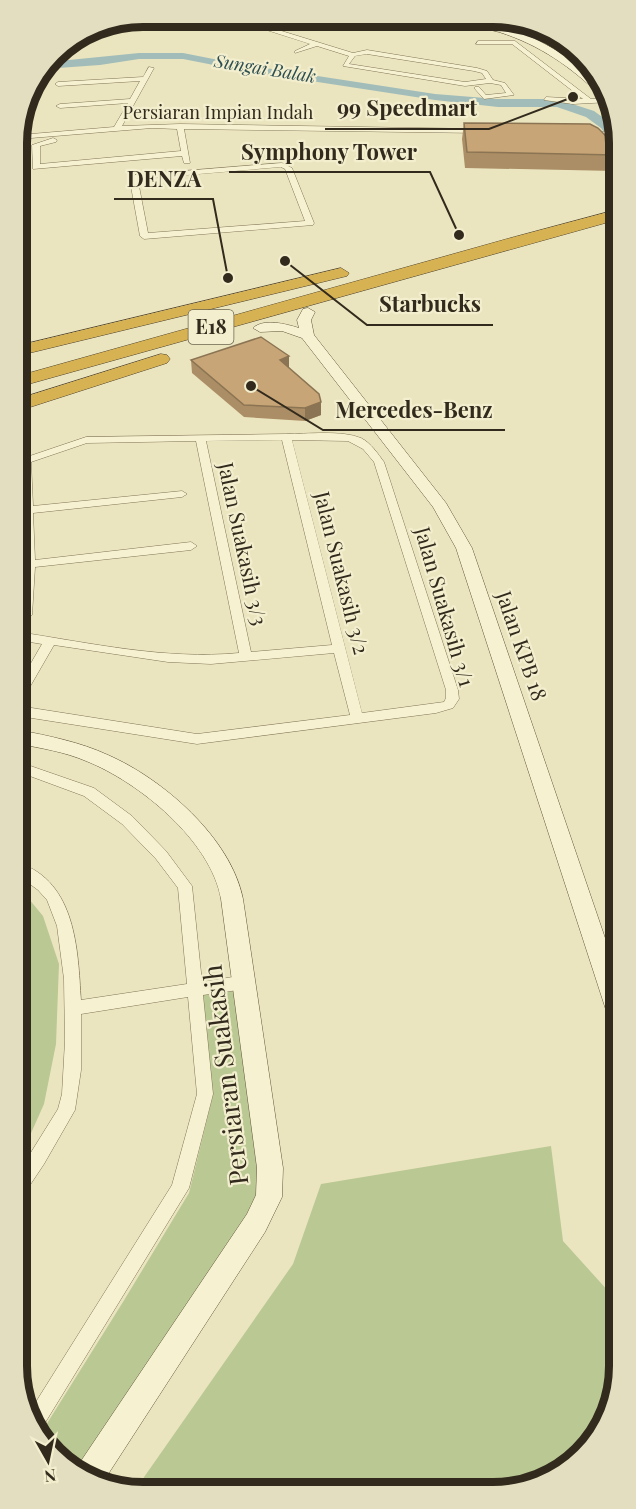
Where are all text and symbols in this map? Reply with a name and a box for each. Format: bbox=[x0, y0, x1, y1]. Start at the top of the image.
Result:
water label: Sungai Balak bbox=[212, 48, 318, 88]
callout: 99 Speedmart bbox=[325, 89, 489, 129]
text: 99 Speedmart bbox=[337, 92, 477, 122]
street label: Persiaran Impian Indah bbox=[123, 100, 314, 124]
callout: Symphony Tower bbox=[229, 132, 430, 172]
text: Symphony Tower bbox=[241, 136, 418, 166]
callout: DENZA bbox=[114, 159, 213, 199]
text: DENZA bbox=[127, 163, 202, 193]
callout: Starbucks bbox=[367, 285, 493, 325]
text: Starbucks bbox=[379, 288, 481, 318]
road number: E18 bbox=[188, 310, 234, 344]
callout: Mercedes-Benz bbox=[323, 390, 505, 430]
text: Mercedes-Benz bbox=[335, 394, 493, 424]
street label: Jalan Suakasih 3/3 bbox=[213, 458, 275, 628]
street label: Jalan Suakasih 3/2 bbox=[309, 487, 377, 657]
street label: Jalan Suakasih 3/1 bbox=[409, 522, 482, 690]
street label: Jalan KPB 18 bbox=[491, 586, 555, 704]
street label: Persiaran Suakasih bbox=[194, 963, 255, 1187]
north arrow bbox=[18, 1431, 78, 1491]
text: N bbox=[43, 1465, 58, 1488]

